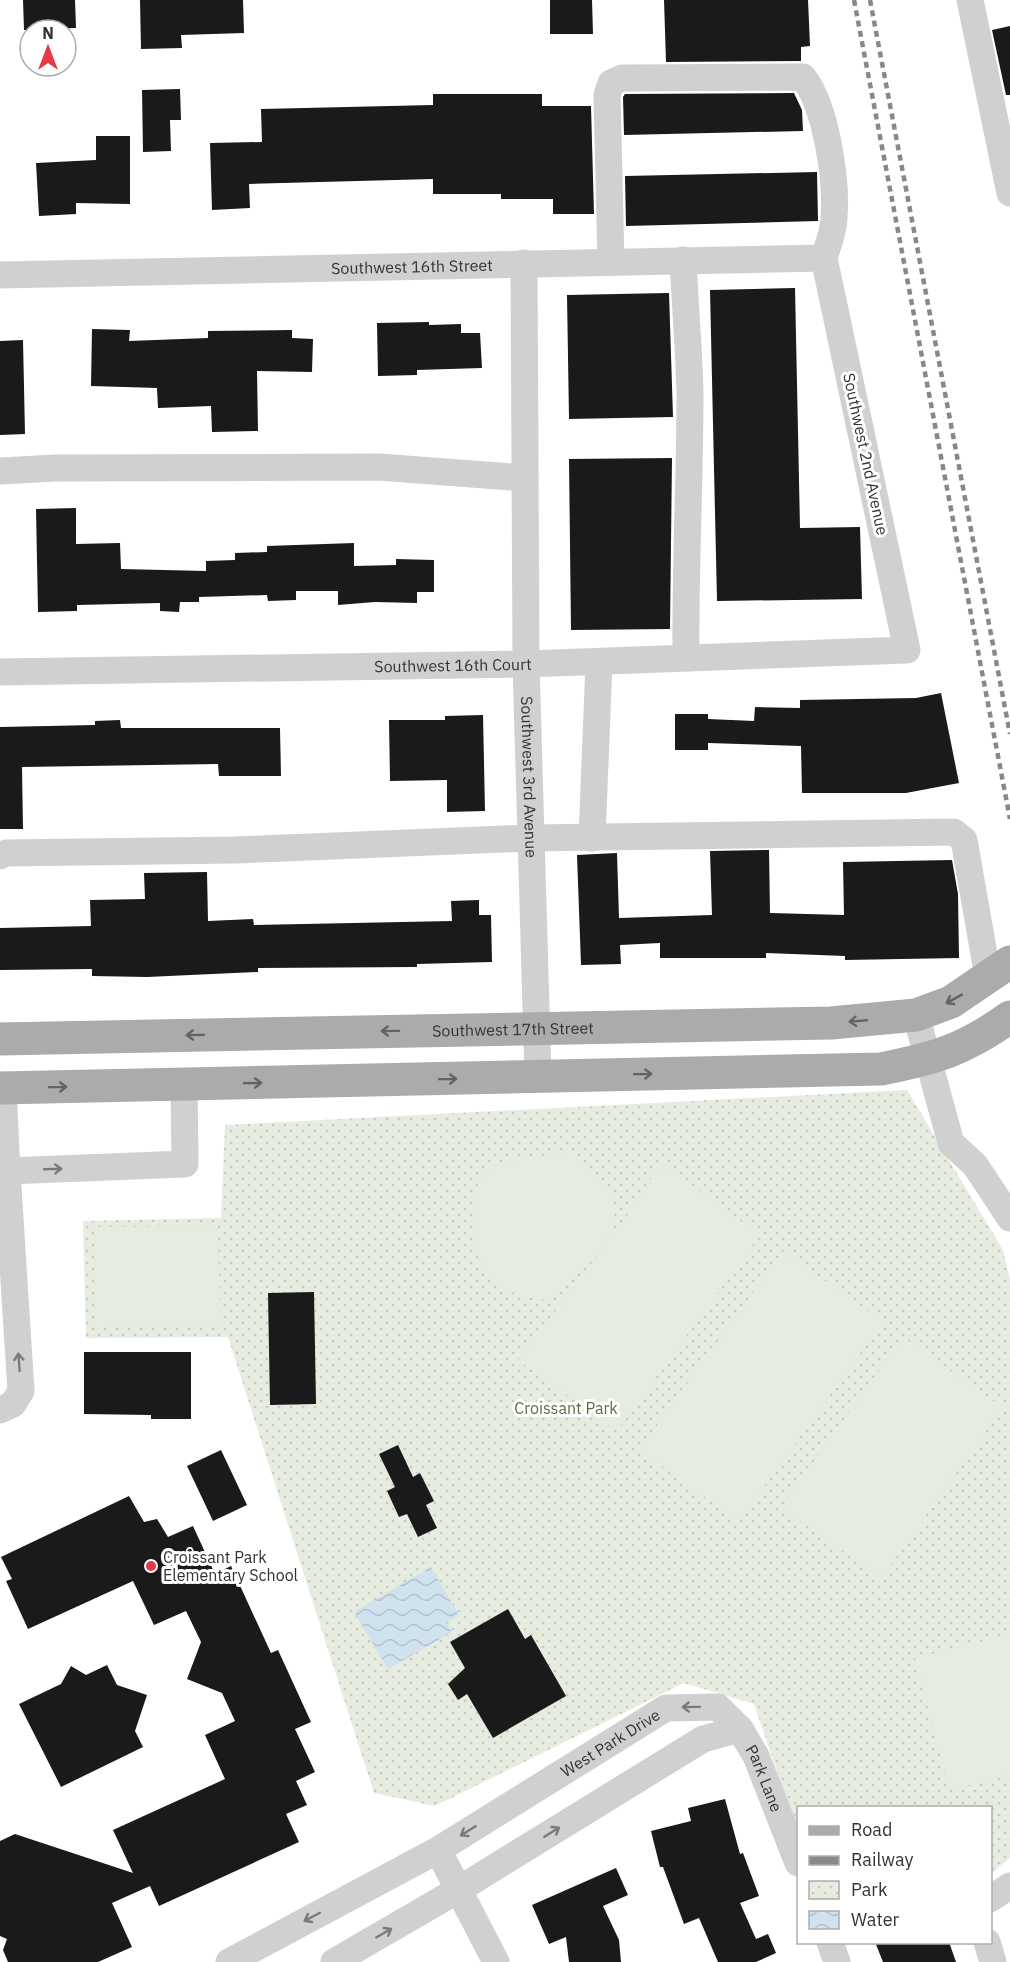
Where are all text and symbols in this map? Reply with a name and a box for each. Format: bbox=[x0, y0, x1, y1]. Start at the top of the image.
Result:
north arrow bbox=[18, 18, 78, 78]
text: N bbox=[42, 23, 54, 43]
street label: Southwest 16th Street bbox=[331, 255, 493, 278]
street label: Southwest 2nd Avenue bbox=[839, 371, 893, 537]
street label: Southwest 16th Court bbox=[374, 654, 532, 676]
street label: Southwest 3rd Avenue bbox=[517, 696, 542, 858]
one-way arrow bbox=[946, 993, 963, 1005]
one-way arrow bbox=[848, 1016, 868, 1027]
street label: Southwest 17th Street bbox=[432, 1018, 594, 1041]
one-way arrow bbox=[380, 1025, 400, 1036]
one-way arrow bbox=[185, 1029, 205, 1041]
one-way arrow bbox=[633, 1069, 653, 1080]
one-way arrow bbox=[438, 1073, 458, 1084]
one-way arrow bbox=[243, 1077, 263, 1089]
one-way arrow bbox=[48, 1081, 68, 1093]
one-way arrow bbox=[42, 1164, 62, 1175]
one-way arrow bbox=[13, 1352, 24, 1372]
park label: Croissant Park bbox=[514, 1398, 618, 1418]
place label: Croissant Park Elementary School bbox=[163, 1547, 298, 1585]
marker: Croissant Park Elementary School bbox=[144, 1559, 158, 1573]
one-way arrow bbox=[682, 1702, 702, 1713]
street label: West Park Drive bbox=[557, 1704, 664, 1781]
street label: Park Lane bbox=[742, 1741, 787, 1815]
legend bbox=[797, 1806, 992, 1944]
text: Road bbox=[851, 1818, 892, 1841]
one-way arrow bbox=[460, 1826, 477, 1838]
one-way arrow bbox=[543, 1826, 560, 1838]
text: Railway bbox=[851, 1848, 913, 1871]
text: Park bbox=[851, 1878, 888, 1901]
text: Water bbox=[851, 1908, 900, 1931]
one-way arrow bbox=[304, 1912, 322, 1923]
one-way arrow bbox=[375, 1927, 393, 1938]

